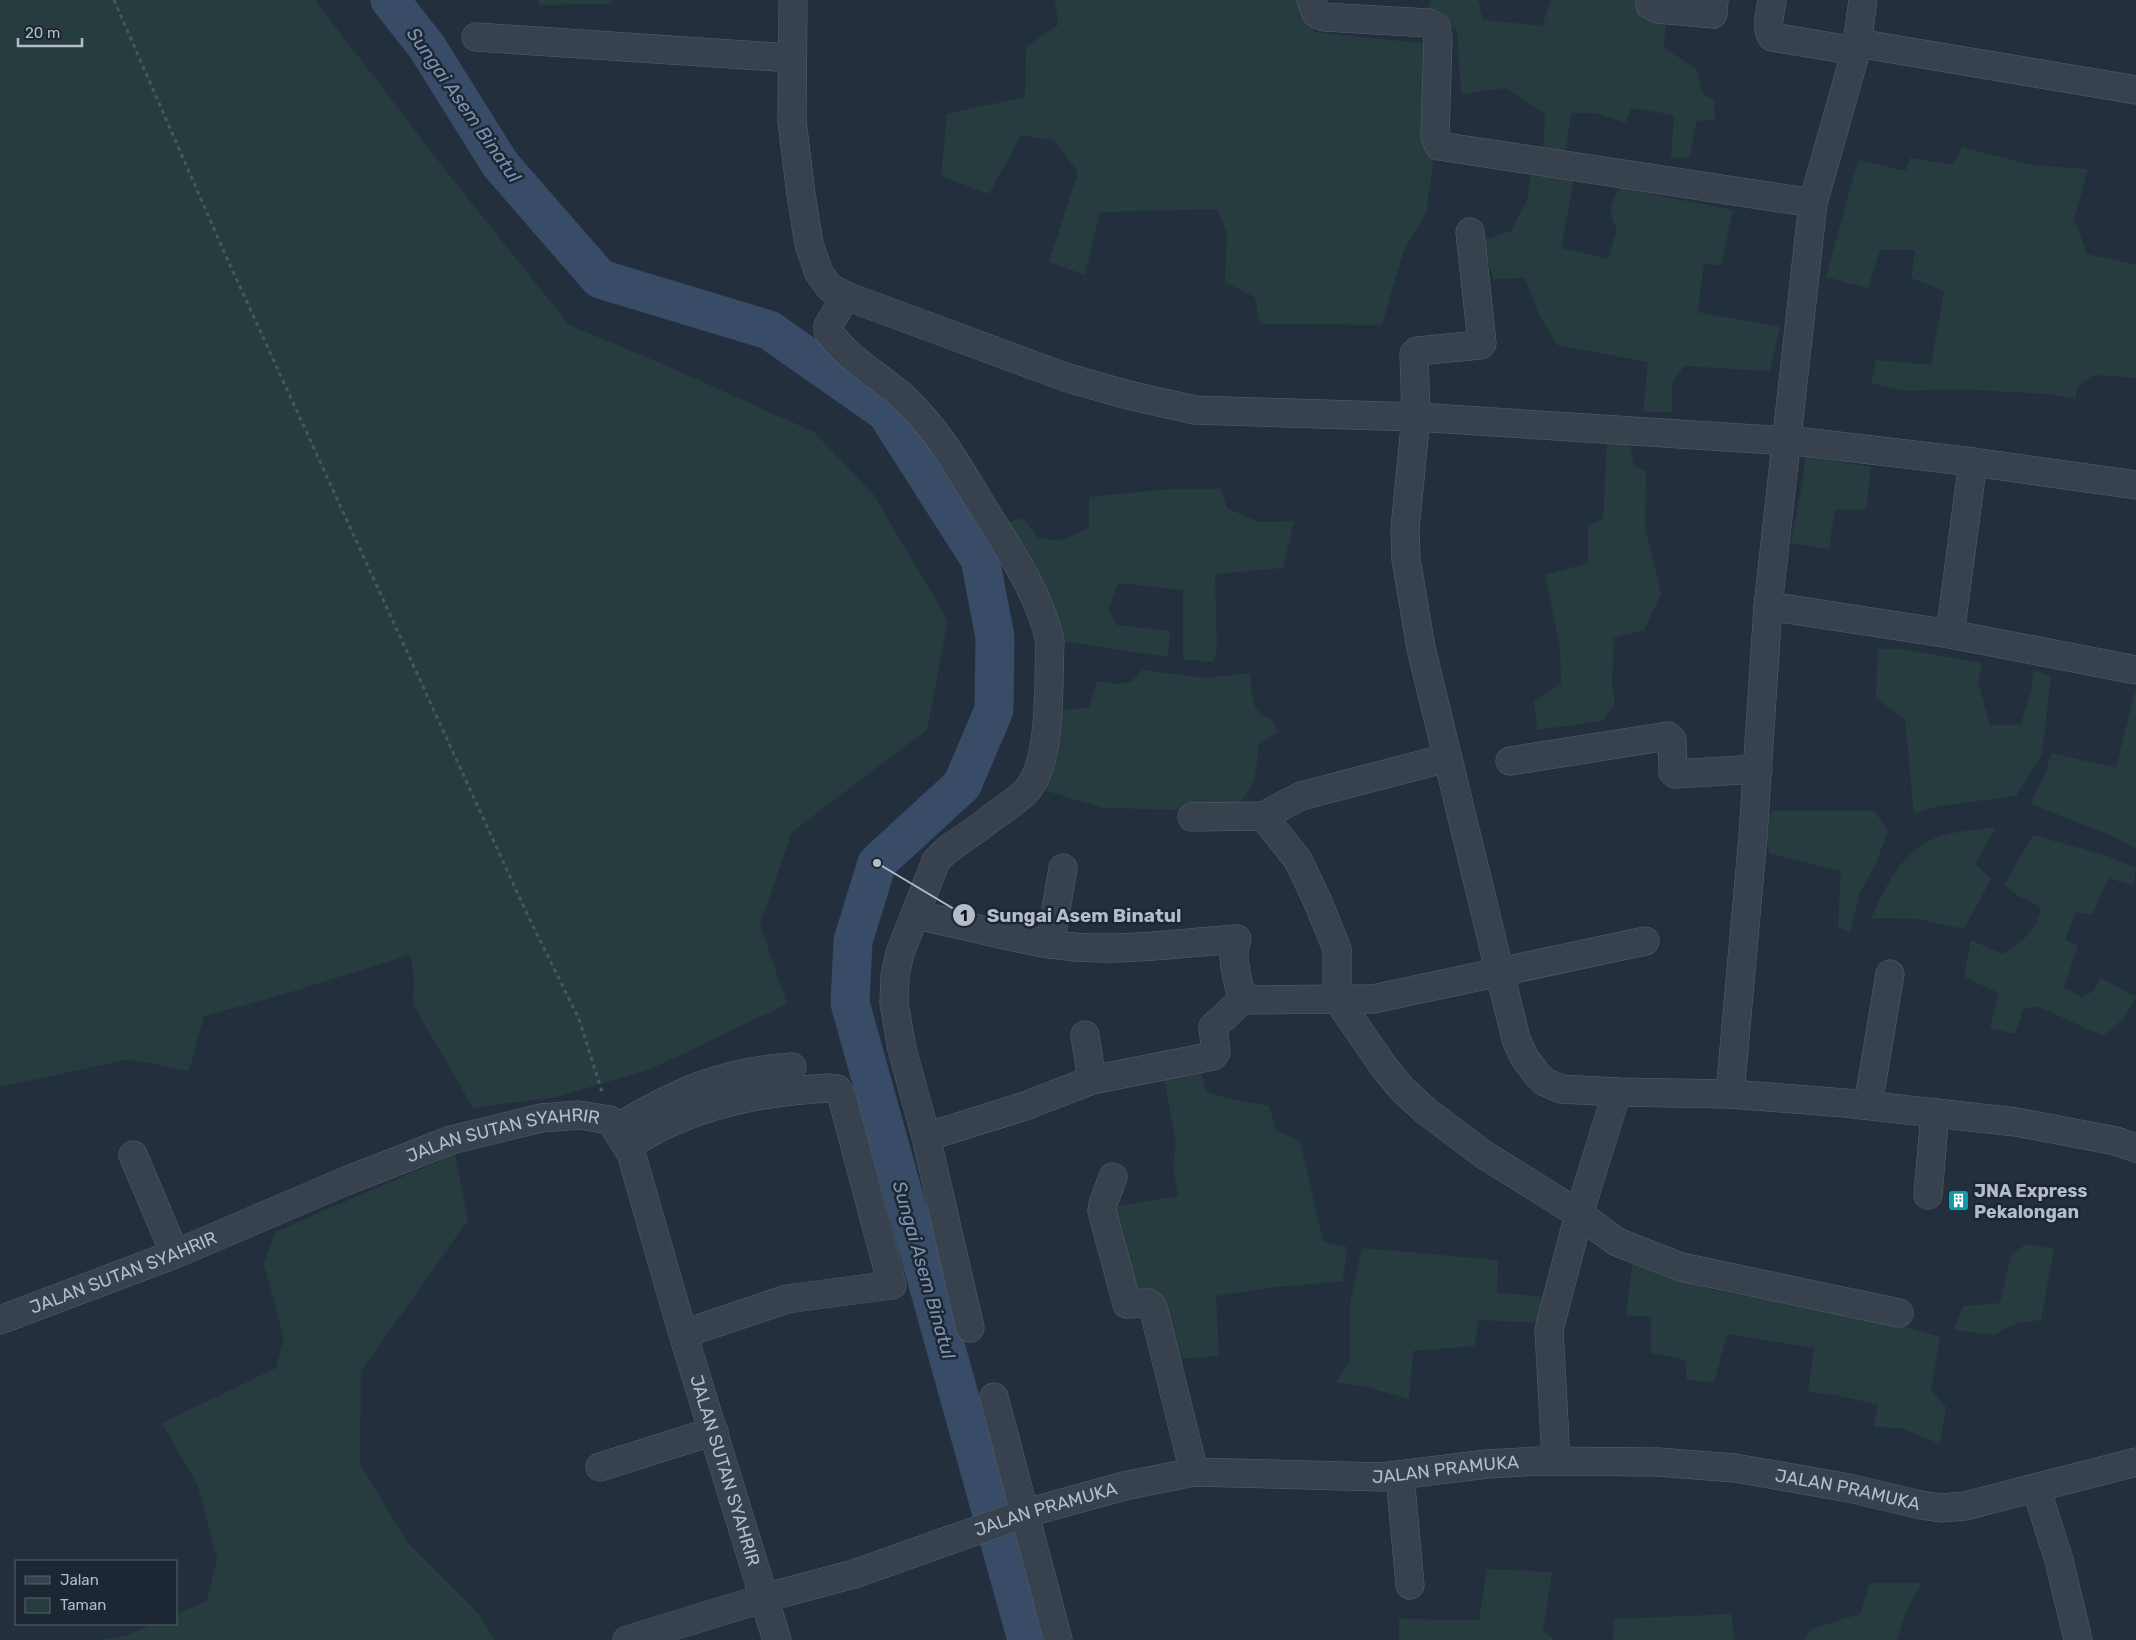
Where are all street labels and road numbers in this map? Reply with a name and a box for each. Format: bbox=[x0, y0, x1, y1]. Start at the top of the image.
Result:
street label: JALAN SUTAN SYAHRIR bbox=[403, 1104, 602, 1167]
street label: JALAN SUTAN SYAHRIR bbox=[27, 1226, 220, 1319]
street label: JALAN SUTAN SYAHRIR bbox=[685, 1372, 765, 1569]
street label: JALAN PRAMUKA bbox=[1372, 1451, 1520, 1488]
street label: JALAN PRAMUKA bbox=[1774, 1464, 1922, 1515]
street label: JALAN PRAMUKA bbox=[972, 1477, 1119, 1541]

